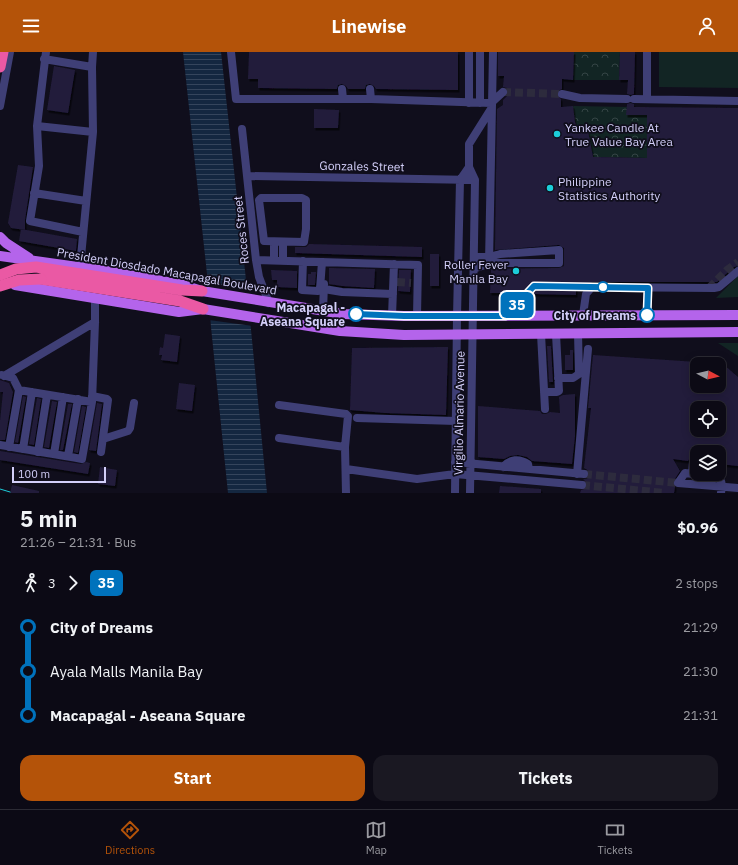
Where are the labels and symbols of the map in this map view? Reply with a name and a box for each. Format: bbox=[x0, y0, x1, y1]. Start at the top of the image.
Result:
place label: Yankee Candle At True Value Bay Area bbox=[565, 120, 673, 149]
marker: Yankee Candle At True Value Bay Area bbox=[552, 129, 562, 139]
street label: Gonzales Street bbox=[319, 158, 405, 174]
place label: Philippine Statistics Authority bbox=[558, 174, 660, 203]
marker: Philippine Statistics Authority bbox=[545, 183, 555, 193]
street label: Roces Street bbox=[230, 195, 252, 265]
street label: President Diosdado Macapagal Boulevard bbox=[56, 244, 278, 298]
place label: Roller Fever Manila Bay bbox=[444, 257, 509, 286]
marker: Roller Fever Manila Bay bbox=[511, 266, 521, 276]
unlabelled marker bbox=[597, 281, 609, 293]
line badge: 35 bbox=[499, 292, 535, 318]
place label: Macapagal - Aseana Square bbox=[260, 300, 345, 329]
marker: Macapagal - Aseana Square bbox=[348, 306, 364, 322]
marker: City of Dreams bbox=[639, 307, 655, 323]
place label: City of Dreams bbox=[554, 308, 636, 323]
street label: Virgilio Almario Avenue bbox=[450, 350, 468, 475]
north arrow bbox=[690, 357, 726, 393]
scale bar bbox=[12, 465, 106, 484]

